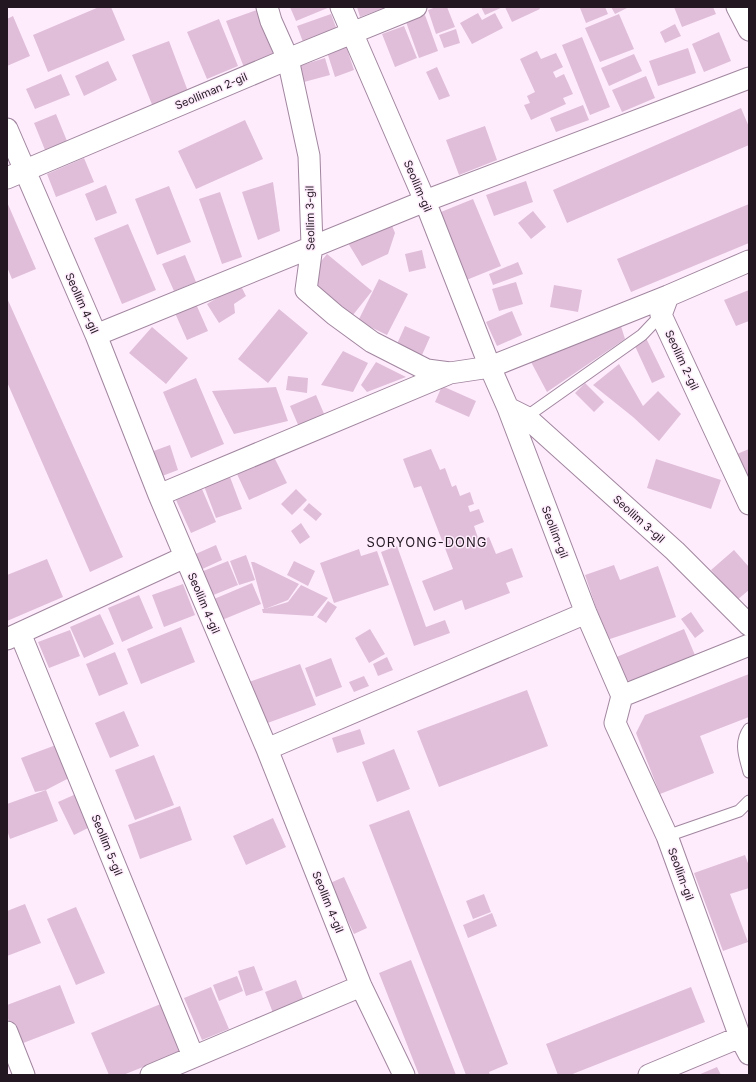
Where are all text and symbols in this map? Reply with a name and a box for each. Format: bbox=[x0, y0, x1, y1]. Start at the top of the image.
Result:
street label: Seolliman 2-gil bbox=[173, 69, 249, 113]
street label: Seollim-gil bbox=[401, 158, 435, 214]
street label: Seollim 3-gil bbox=[302, 186, 318, 250]
street label: Seollim 4-gil bbox=[62, 270, 102, 336]
street label: Seollim 2-gil bbox=[662, 328, 702, 392]
street label: Seollim 3-gil bbox=[610, 492, 668, 546]
street label: Seollim-gil bbox=[539, 504, 571, 560]
district label: SORYONG-DONG bbox=[367, 534, 487, 550]
street label: Seollim 4-gil bbox=[185, 570, 223, 636]
street label: Seollim 5-gil bbox=[88, 812, 126, 878]
street label: Seollim-gil bbox=[665, 846, 697, 902]
street label: Seollim 4-gil bbox=[309, 869, 347, 935]

